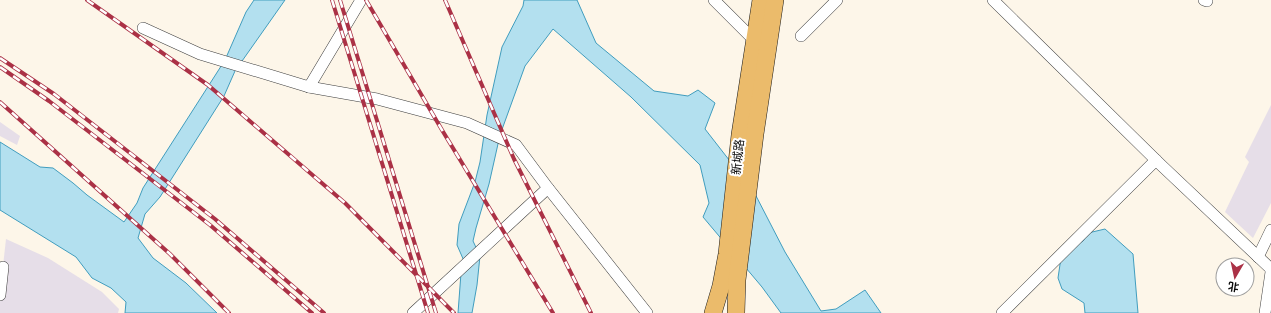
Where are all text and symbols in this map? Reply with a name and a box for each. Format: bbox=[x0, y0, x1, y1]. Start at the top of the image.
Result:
street label: 新城路 bbox=[728, 138, 747, 176]
north arrow bbox=[1215, 257, 1255, 297]
text: 北 bbox=[1227, 279, 1240, 295]

